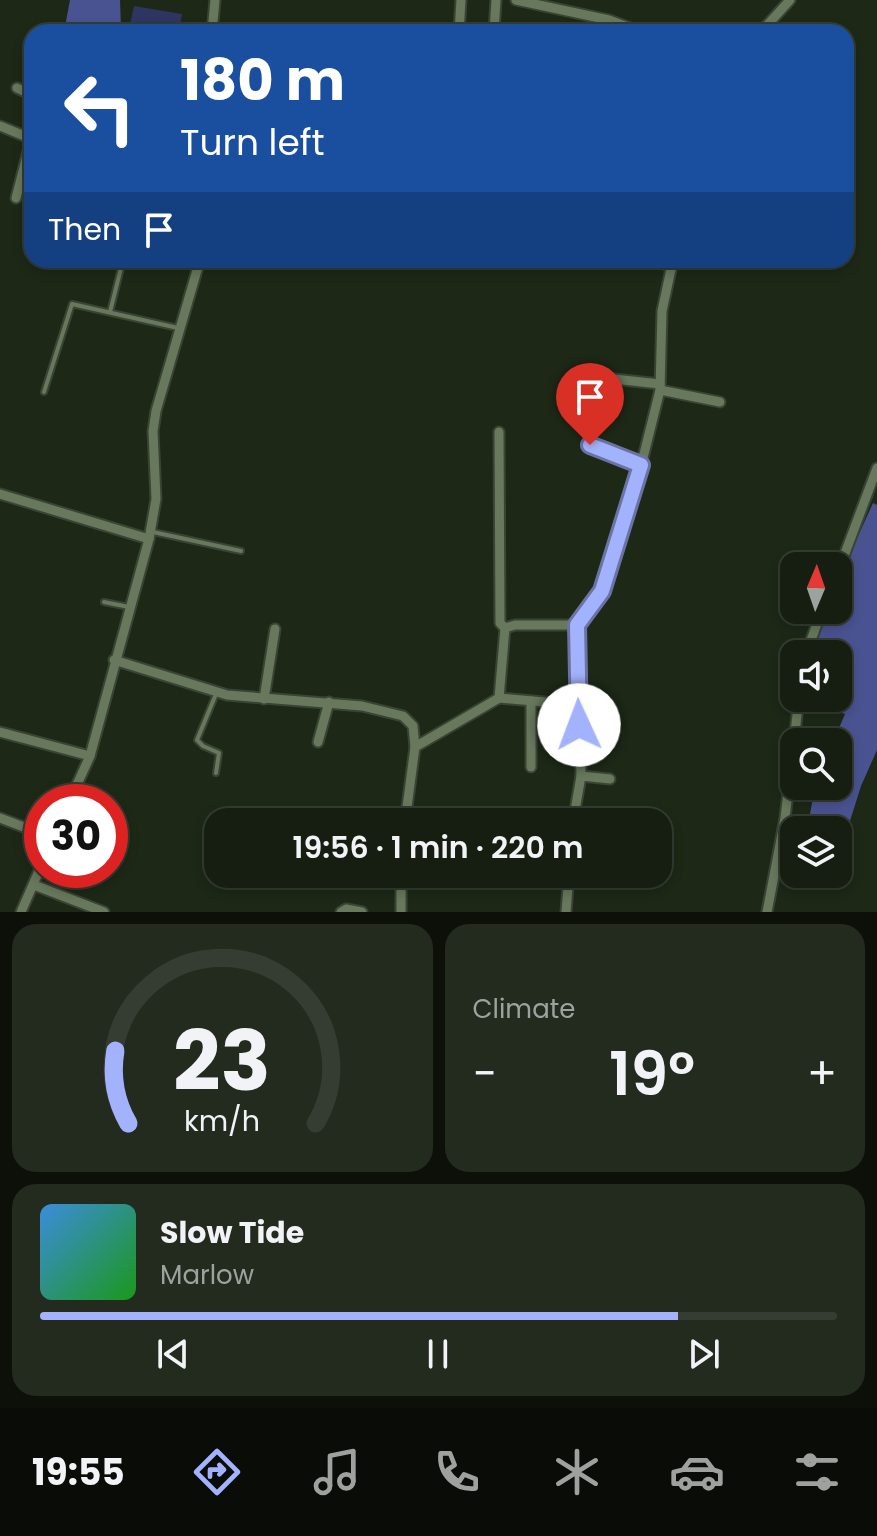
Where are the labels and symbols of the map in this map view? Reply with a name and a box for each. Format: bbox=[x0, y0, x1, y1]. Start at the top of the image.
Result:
pin bbox=[556, 363, 624, 445]
north arrow bbox=[780, 552, 852, 624]
position arrow bbox=[537, 683, 621, 767]
speed limit sign: 30 bbox=[24, 784, 128, 888]

